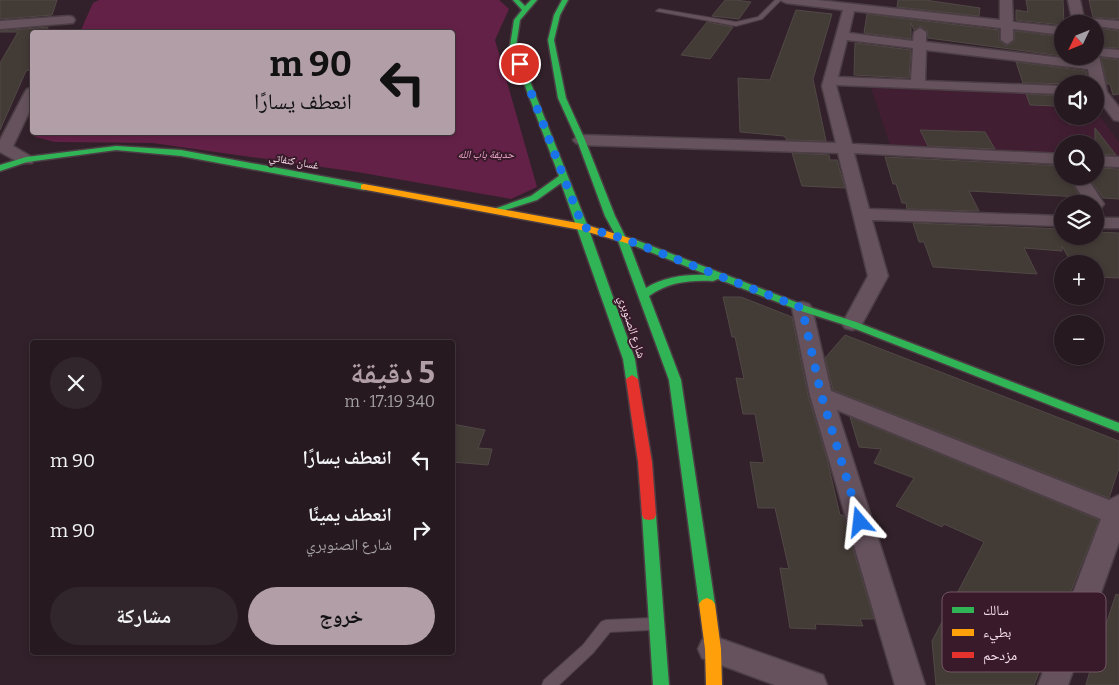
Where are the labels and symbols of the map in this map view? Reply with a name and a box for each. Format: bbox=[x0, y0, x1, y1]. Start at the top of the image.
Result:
north arrow bbox=[1054, 15, 1104, 65]
pin bbox=[499, 43, 541, 85]
park label: حديقة باب الله bbox=[458, 148, 515, 161]
street label: غسان كنفاتي bbox=[268, 151, 320, 174]
street label: شارع الصنوبري bbox=[612, 294, 649, 361]
position arrow bbox=[833, 495, 885, 547]
legend bbox=[942, 592, 1106, 672]
text: سالك bbox=[983, 602, 1009, 619]
text: بطيء bbox=[983, 624, 1012, 644]
text: مزدحم bbox=[983, 647, 1017, 665]

